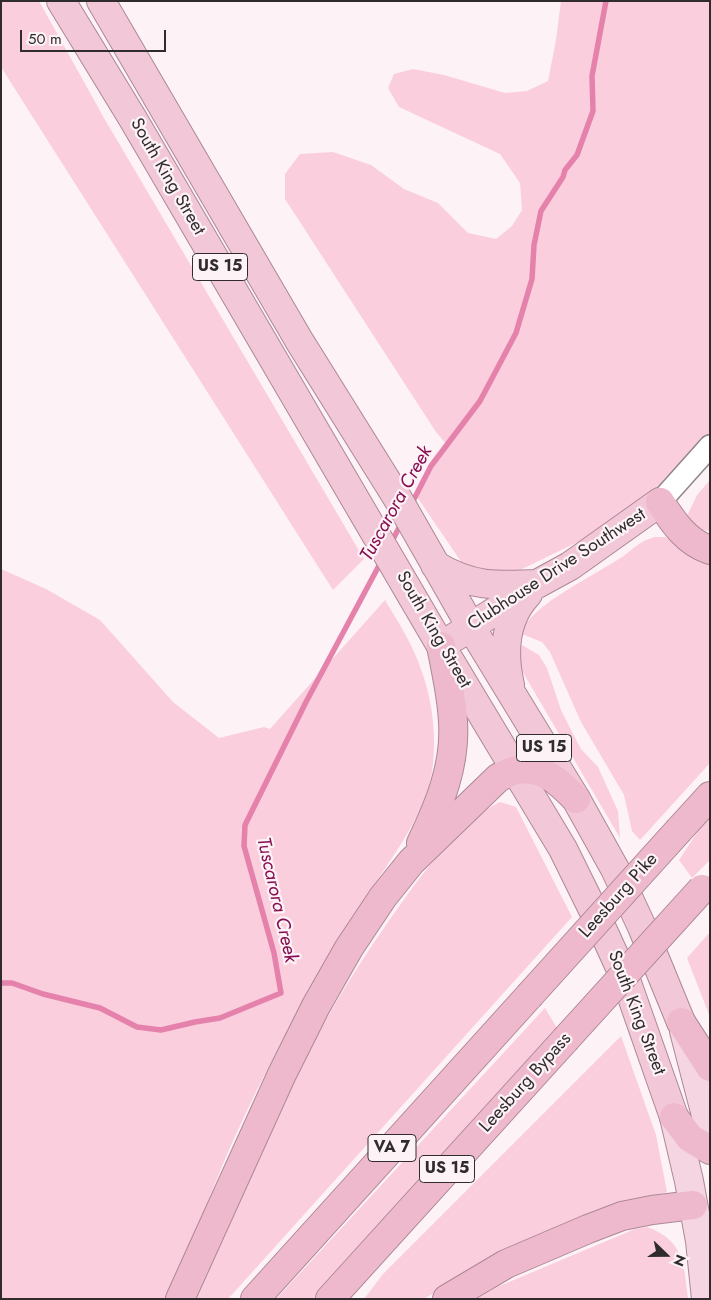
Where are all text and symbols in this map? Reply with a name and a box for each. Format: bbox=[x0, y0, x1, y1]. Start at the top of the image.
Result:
scale bar bbox=[22, 20, 169, 52]
text: 50 m bbox=[28, 28, 62, 50]
street label: South King Street bbox=[125, 115, 209, 239]
road number: US 15 bbox=[192, 253, 248, 280]
water label: Tuscarora Creek bbox=[356, 443, 438, 565]
street label: Clubhouse Drive Southwest bbox=[464, 504, 650, 636]
street label: South King Street bbox=[391, 568, 475, 692]
road number: US 15 bbox=[516, 734, 572, 761]
water label: Tuscarora Creek bbox=[251, 835, 301, 965]
street label: Leesburg Pike bbox=[575, 849, 663, 943]
street label: South King Street bbox=[602, 948, 670, 1078]
street label: Leesburg Bypass bbox=[476, 1029, 576, 1137]
road number: VA 7 bbox=[368, 1134, 416, 1162]
road number: US 15 bbox=[420, 1156, 474, 1182]
north arrow bbox=[641, 1230, 691, 1280]
text: N bbox=[669, 1252, 691, 1270]

